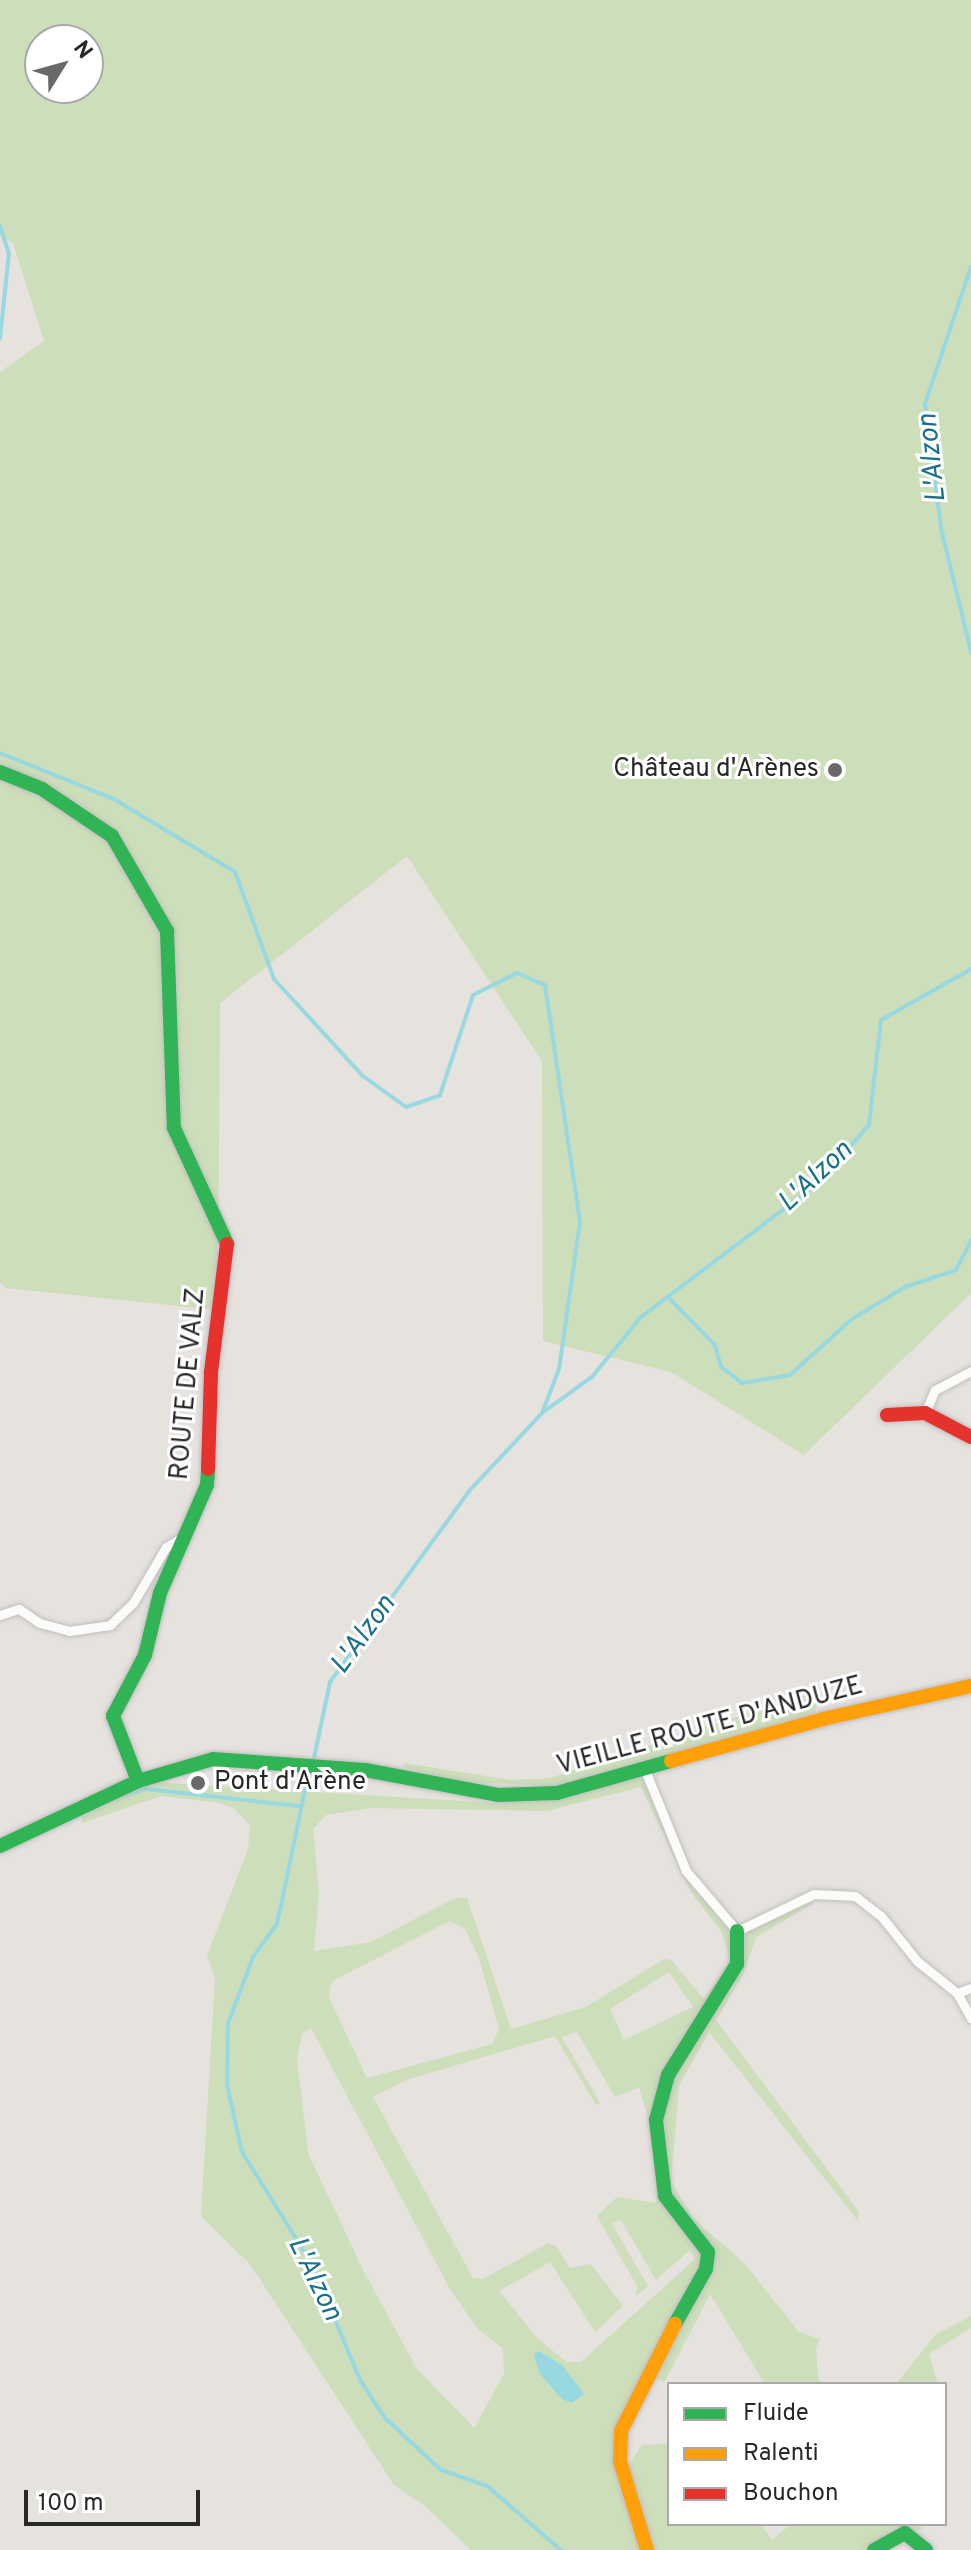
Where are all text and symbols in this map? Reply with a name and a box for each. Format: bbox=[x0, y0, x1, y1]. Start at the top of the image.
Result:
north arrow bbox=[24, 24, 104, 104]
text: N bbox=[66, 36, 97, 65]
water label: L'Alzon bbox=[912, 412, 954, 504]
place label: Château d'Arènes bbox=[613, 754, 819, 786]
marker: Château d'Arènes bbox=[826, 761, 844, 779]
water label: L'Alzon bbox=[772, 1134, 860, 1220]
street label: ROUTE DE VALZ bbox=[165, 1286, 213, 1482]
water label: L'Alzon bbox=[324, 1589, 404, 1681]
street label: VIEILLE ROUTE D'ANDUZE bbox=[554, 1671, 866, 1783]
place label: Pont d'Arène bbox=[214, 1767, 366, 1799]
marker: Pont d'Arène bbox=[189, 1774, 207, 1792]
water label: L'Alzon bbox=[279, 2232, 349, 2326]
legend bbox=[667, 2382, 947, 2526]
text: Fluide bbox=[743, 2399, 809, 2429]
text: Ralenti bbox=[743, 2439, 819, 2469]
scale bar bbox=[28, 2474, 204, 2524]
text: Bouchon bbox=[743, 2479, 838, 2509]
text: 100 m bbox=[38, 2489, 104, 2519]

